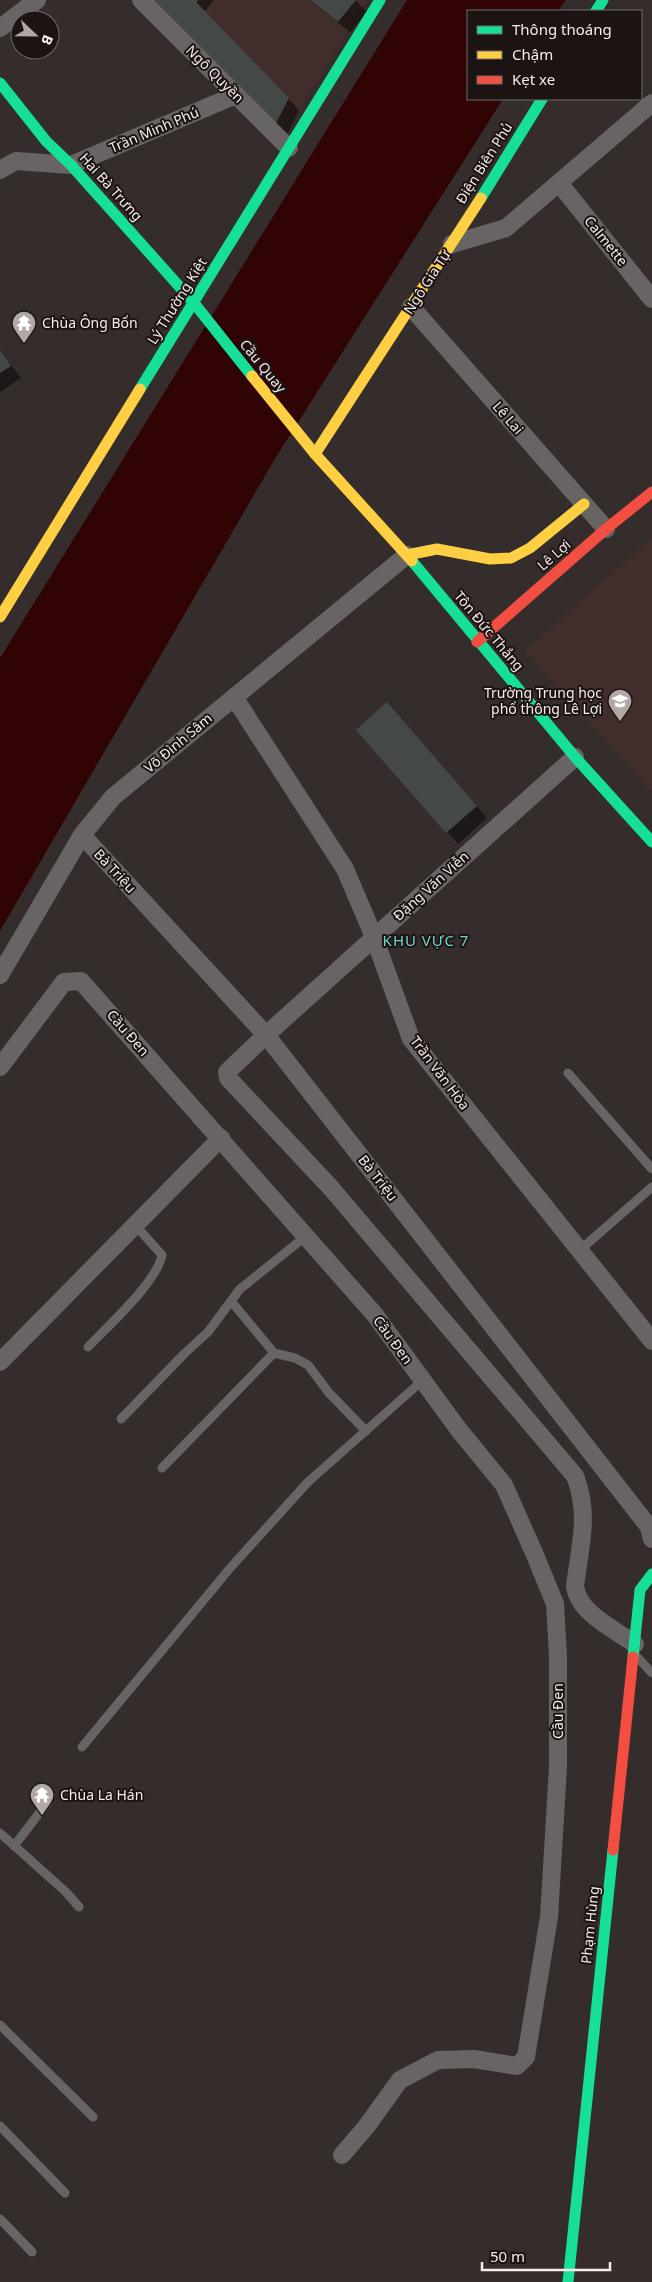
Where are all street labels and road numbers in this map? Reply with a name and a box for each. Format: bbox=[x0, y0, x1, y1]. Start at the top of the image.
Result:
street label: Ngô Quyền bbox=[182, 41, 248, 107]
street label: Trần Minh Phú bbox=[106, 102, 202, 157]
street label: Điện Biên Phủ bbox=[451, 118, 516, 207]
street label: Hai Bà Trưng bbox=[76, 148, 147, 225]
street label: Calmette bbox=[580, 212, 632, 270]
street label: Ngô Gia Tự bbox=[399, 245, 455, 318]
street label: Lý Thường Kiệt bbox=[142, 254, 211, 348]
street label: Cầu Quay bbox=[236, 335, 291, 397]
street label: Lê Lai bbox=[489, 397, 528, 438]
street label: Lê Lợi bbox=[533, 535, 574, 574]
street label: Tôn Đức Thắng bbox=[450, 587, 529, 675]
street label: Võ Đình Sâm bbox=[140, 708, 216, 777]
street label: Bà Triệu bbox=[90, 845, 141, 897]
street label: Đặng Văn Viễn bbox=[389, 847, 473, 925]
street label: Cầu Đen bbox=[103, 1005, 154, 1060]
street label: Trần Văn Hòa bbox=[406, 1032, 474, 1113]
street label: Bà Triệu bbox=[354, 1151, 402, 1205]
street label: Cầu Đen bbox=[369, 1312, 417, 1368]
street label: Cầu Đen bbox=[548, 1683, 567, 1739]
street label: Phạm Hùng bbox=[576, 1885, 603, 1965]

